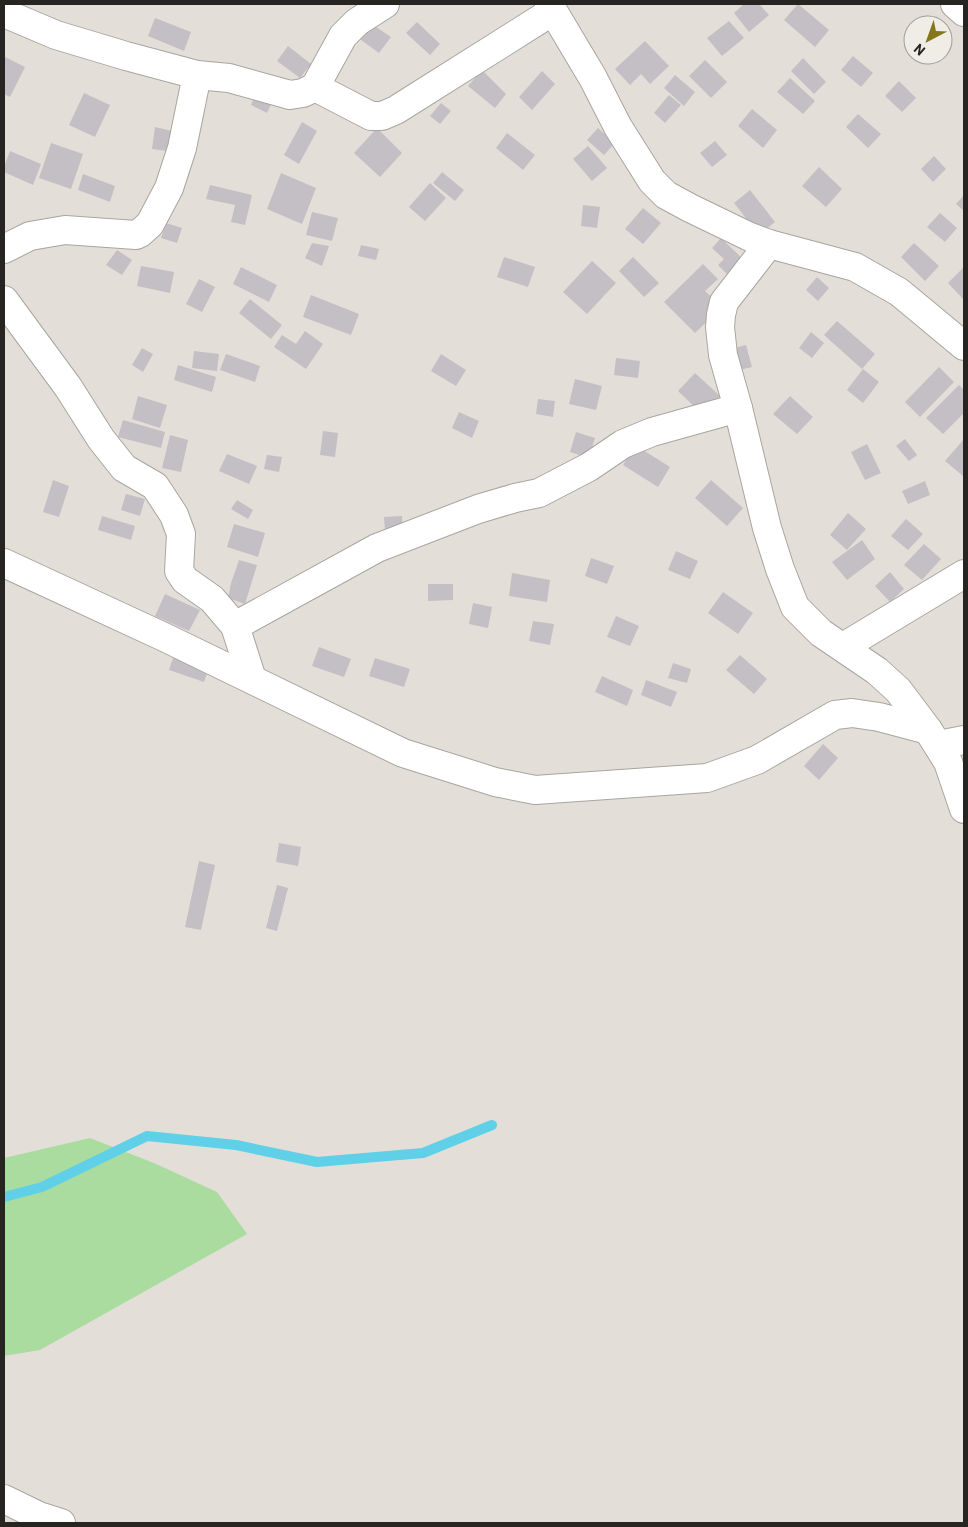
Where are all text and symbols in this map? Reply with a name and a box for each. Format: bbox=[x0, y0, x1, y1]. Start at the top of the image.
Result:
north arrow bbox=[903, 15, 953, 65]
text: N bbox=[910, 41, 928, 60]

